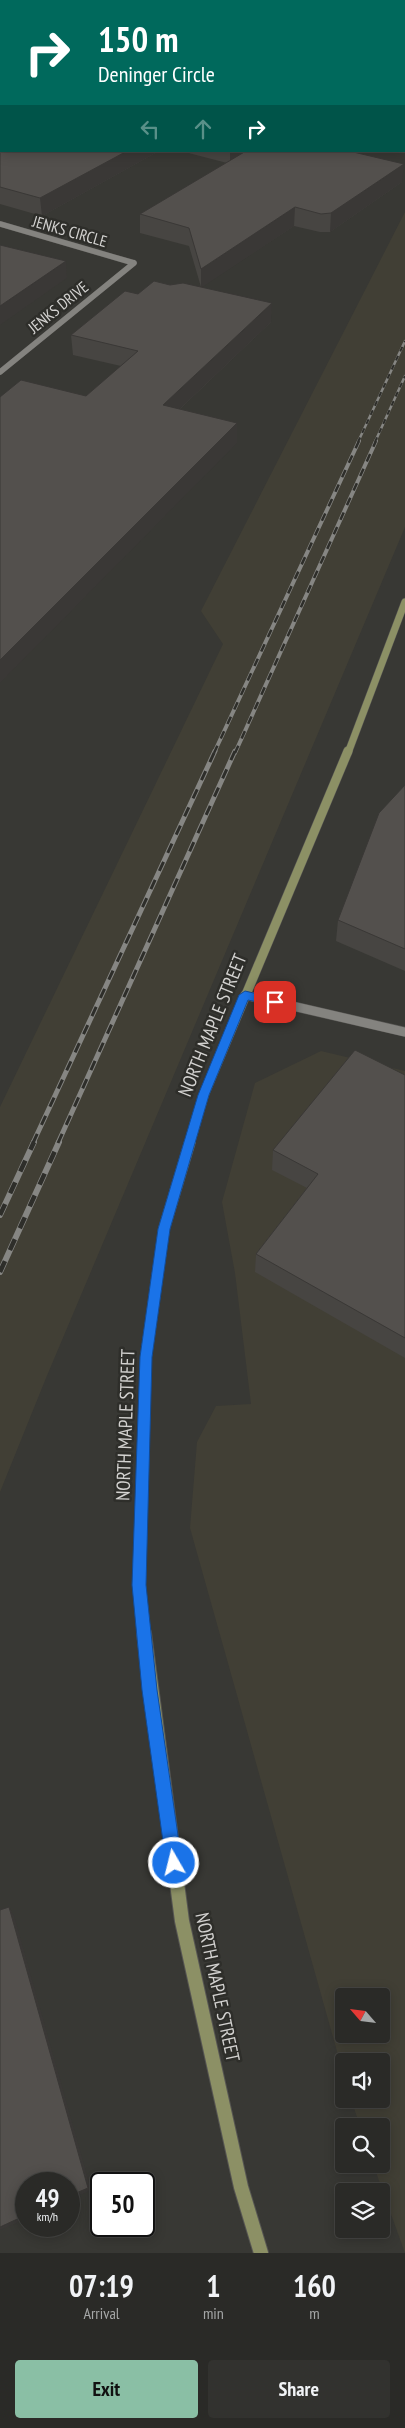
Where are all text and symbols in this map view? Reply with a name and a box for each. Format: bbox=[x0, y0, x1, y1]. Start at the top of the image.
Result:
text: 150 m bbox=[98, 16, 179, 62]
icon: right bbox=[15, 20, 80, 85]
text: Deninger Circle bbox=[98, 60, 215, 88]
icon: left bbox=[136, 115, 164, 143]
icon: ahead bbox=[189, 115, 217, 143]
icon: right bbox=[242, 115, 270, 143]
street label: JENKS CIRCLE bbox=[29, 211, 110, 251]
street label: JENKS DRIVE bbox=[23, 277, 92, 338]
street label: NORTH MAPLE STREET bbox=[172, 950, 252, 1100]
pin bbox=[254, 981, 296, 1023]
icon: arrive bbox=[261, 988, 289, 1016]
street label: NORTH MAPLE STREET bbox=[110, 1348, 140, 1501]
position arrow bbox=[147, 1836, 199, 1888]
street label: NORTH MAPLE STREET bbox=[190, 1910, 246, 2064]
north arrow bbox=[335, 1988, 390, 2042]
map controls bbox=[335, 1988, 390, 2238]
button: sound bbox=[335, 2053, 390, 2108]
button: search bbox=[335, 2118, 390, 2173]
speed limit sign: 50 bbox=[90, 2172, 155, 2237]
text: 49 bbox=[36, 2182, 59, 2214]
button: layers bbox=[335, 2183, 390, 2238]
text: km/h bbox=[37, 2209, 58, 2224]
text: 07:19 bbox=[69, 2266, 134, 2305]
text: 1 bbox=[206, 2266, 221, 2305]
text: 160 bbox=[293, 2266, 336, 2305]
text: Arrival bbox=[83, 2303, 120, 2323]
text: min bbox=[203, 2303, 224, 2323]
text: m bbox=[309, 2303, 320, 2323]
button: Exit bbox=[15, 2360, 198, 2418]
button: Share bbox=[208, 2360, 390, 2418]

